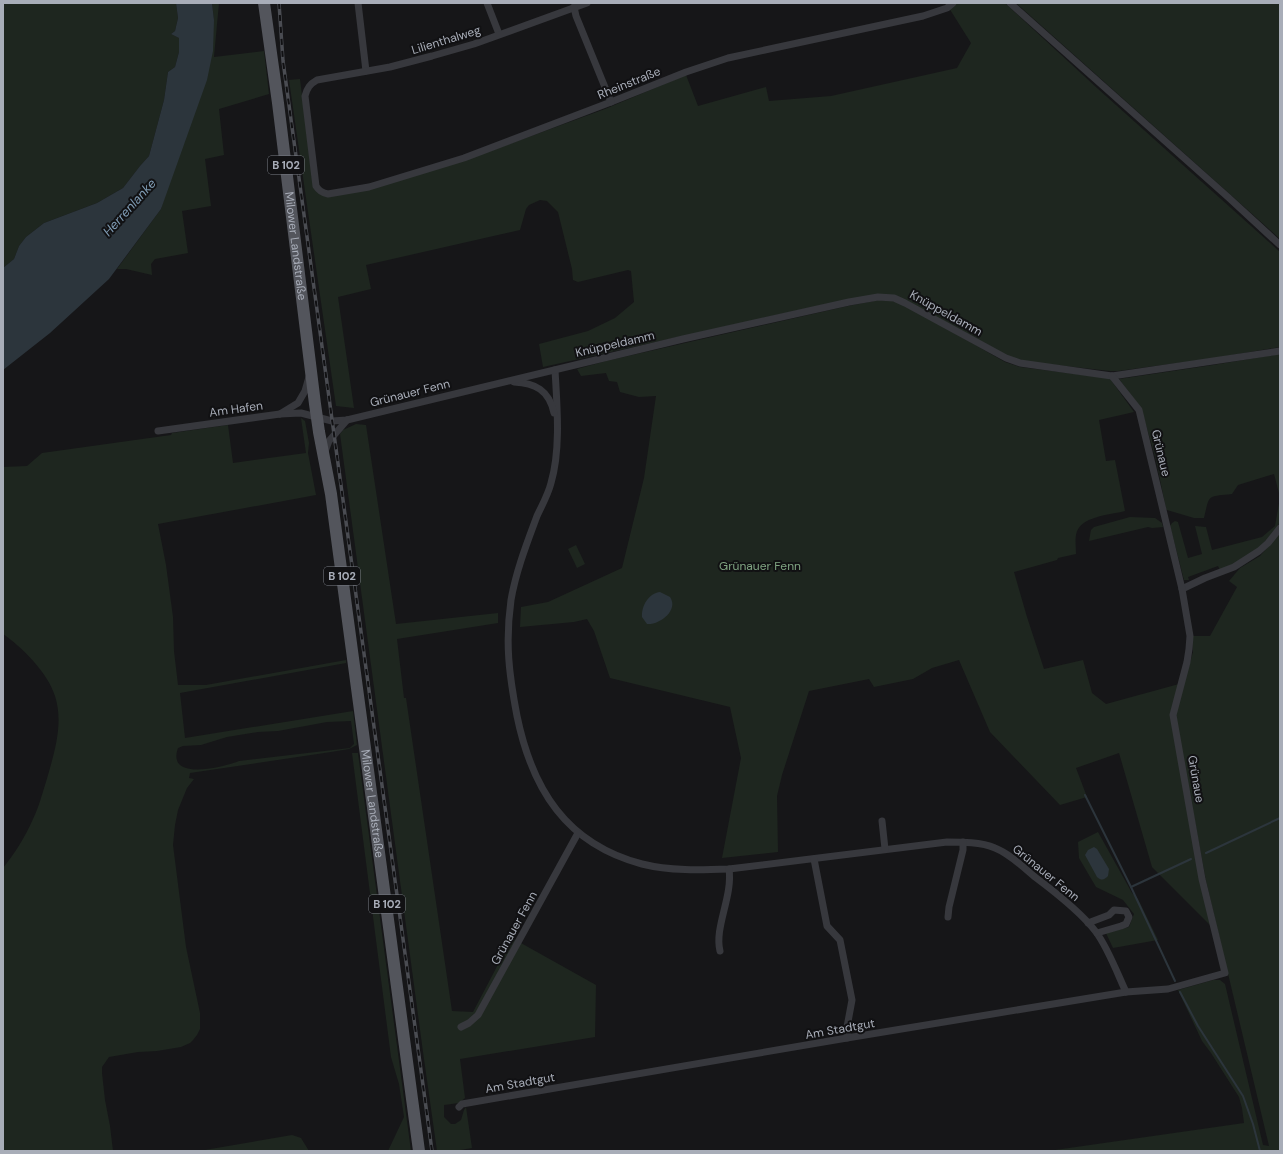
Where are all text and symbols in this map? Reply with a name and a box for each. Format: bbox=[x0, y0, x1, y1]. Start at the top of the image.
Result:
street label: Lilienthalweg bbox=[409, 22, 483, 58]
street label: Rheinstraße bbox=[595, 63, 663, 103]
road number: B 102 bbox=[268, 156, 304, 174]
water label: Herrenlanke bbox=[99, 175, 160, 240]
street label: Milower Landstraße bbox=[281, 191, 310, 301]
street label: Knüppeldamm bbox=[907, 286, 985, 340]
street label: Knüppeldamm bbox=[574, 327, 656, 361]
street label: Grünauer Fenn bbox=[368, 375, 452, 411]
street label: Am Hafen bbox=[208, 397, 264, 421]
street label: Grünaue bbox=[1148, 428, 1174, 478]
park label: Grünauer Fenn bbox=[719, 558, 801, 574]
road number: B 102 bbox=[324, 567, 360, 585]
street label: Milower Landstraße bbox=[357, 748, 388, 859]
street label: Grünaue bbox=[1184, 754, 1208, 804]
street label: Grünauer Fenn bbox=[1009, 841, 1083, 905]
street label: Grünauer Fenn bbox=[487, 888, 541, 968]
road number: B 102 bbox=[369, 895, 405, 913]
street label: Am Stadtgut bbox=[804, 1015, 876, 1043]
street label: Am Stadtgut bbox=[484, 1069, 556, 1097]

